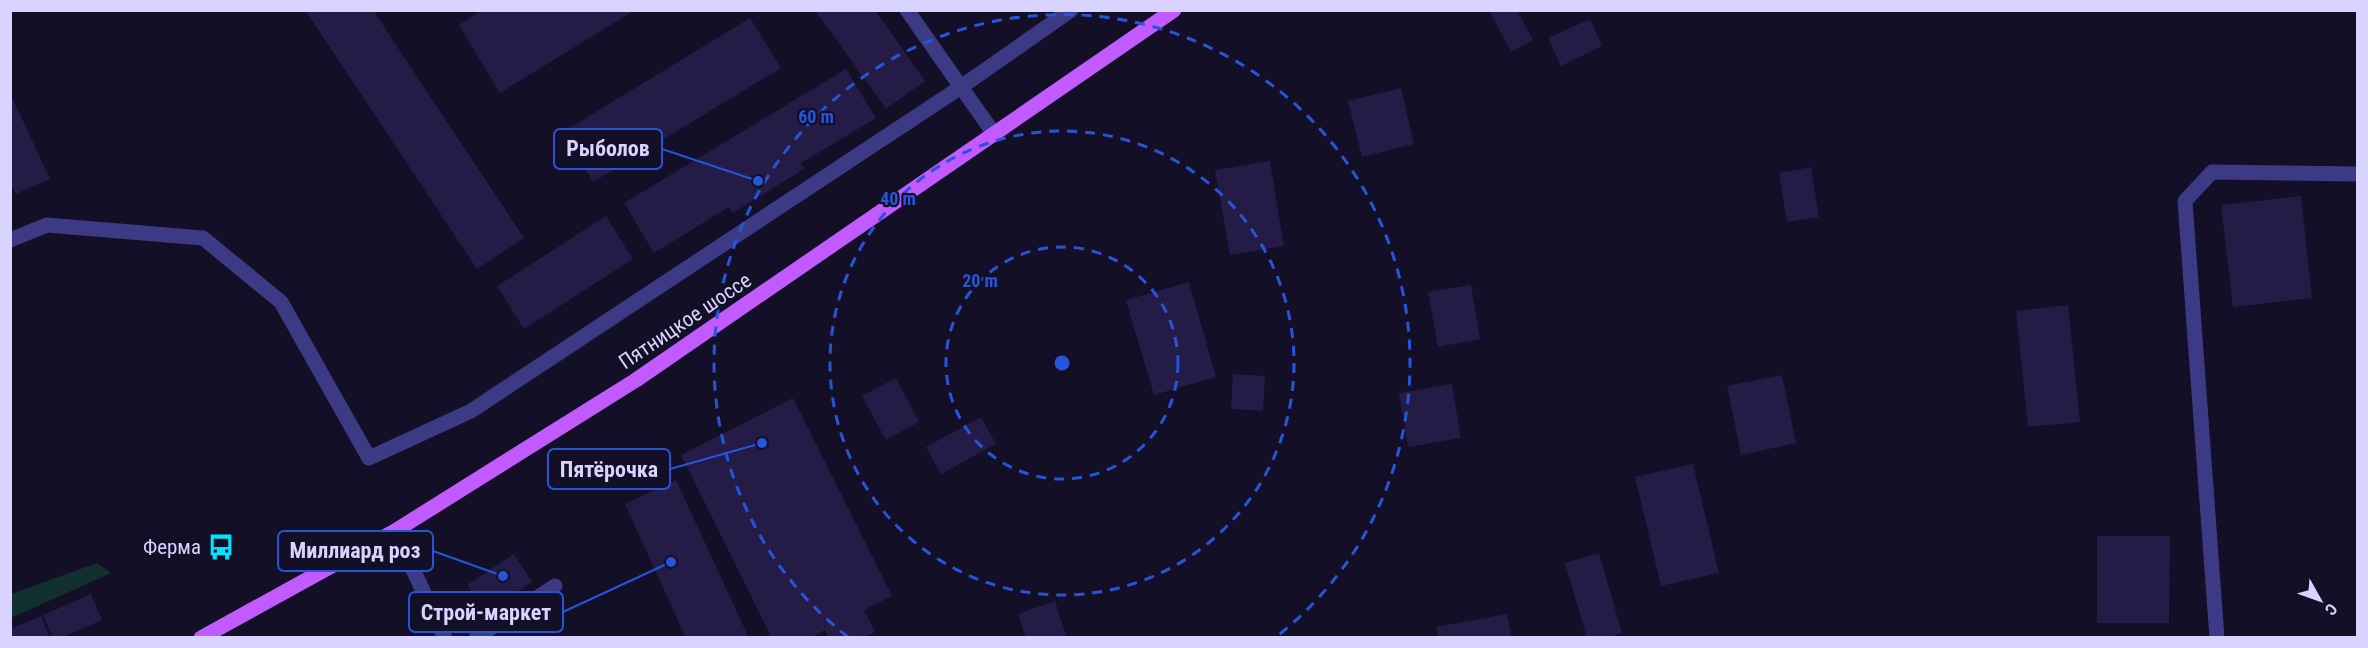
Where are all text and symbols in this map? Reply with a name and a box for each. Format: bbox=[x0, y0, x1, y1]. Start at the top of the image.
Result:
text: 60 m bbox=[798, 106, 834, 127]
callout: Рыболов bbox=[554, 129, 662, 169]
text: Рыболов bbox=[566, 136, 650, 161]
text: 40 m bbox=[880, 188, 916, 209]
street label: Пятницкое шоссе bbox=[614, 268, 756, 374]
text: 20 m bbox=[962, 270, 998, 291]
centre of rings bbox=[1052, 353, 1072, 373]
callout: Пятёрочка bbox=[548, 449, 670, 489]
text: Пятёрочка bbox=[560, 457, 658, 482]
callout: Миллиард роз bbox=[278, 531, 433, 571]
bus stop icon: Ферма bbox=[206, 532, 236, 562]
place label: Ферма bbox=[143, 535, 201, 559]
text: Миллиард роз bbox=[289, 538, 421, 563]
north arrow bbox=[2290, 570, 2350, 630]
callout: Строй-маркет bbox=[409, 592, 563, 632]
text: Строй-маркет bbox=[421, 600, 551, 625]
text: С bbox=[2321, 600, 2341, 619]

